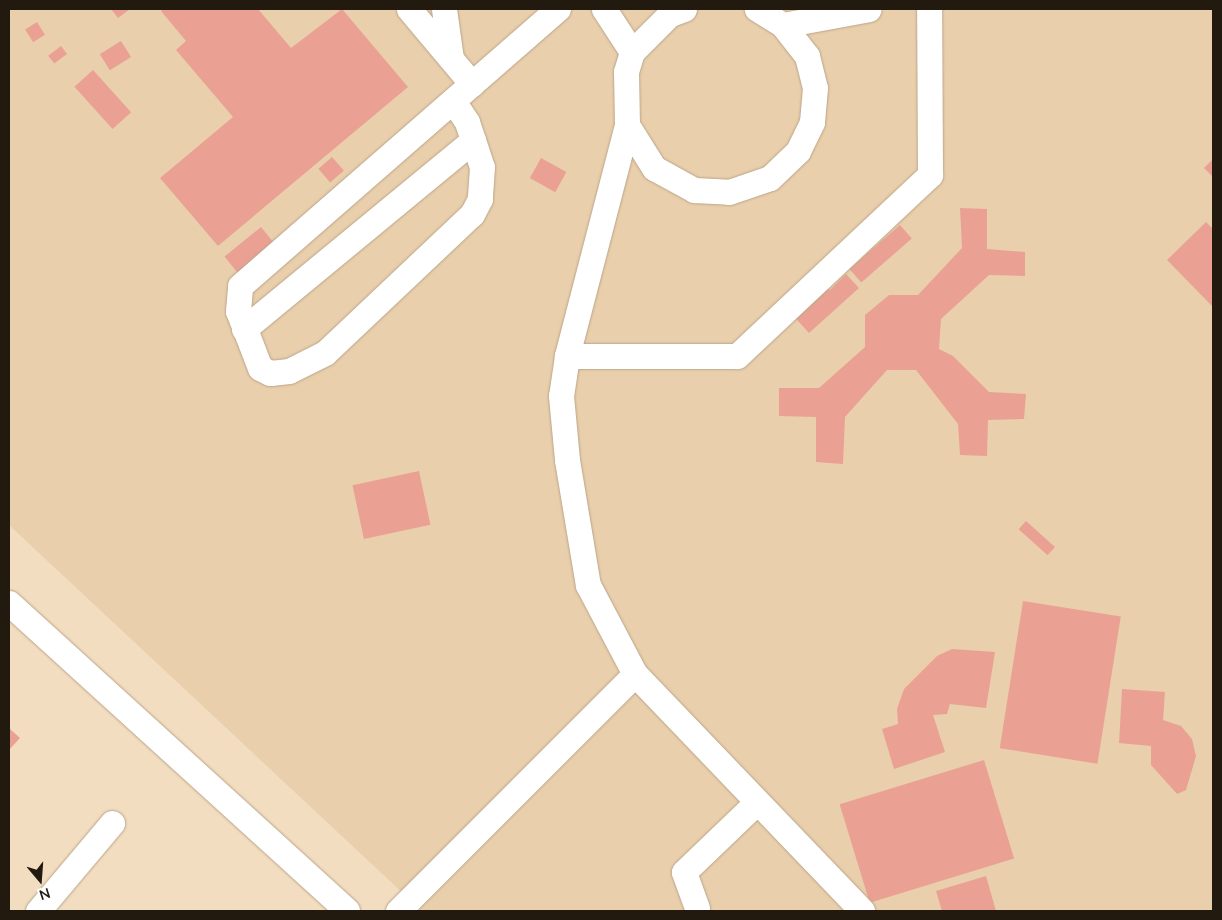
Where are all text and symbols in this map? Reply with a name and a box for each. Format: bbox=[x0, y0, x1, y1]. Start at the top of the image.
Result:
north arrow bbox=[15, 855, 65, 905]
text: N bbox=[37, 884, 52, 904]

